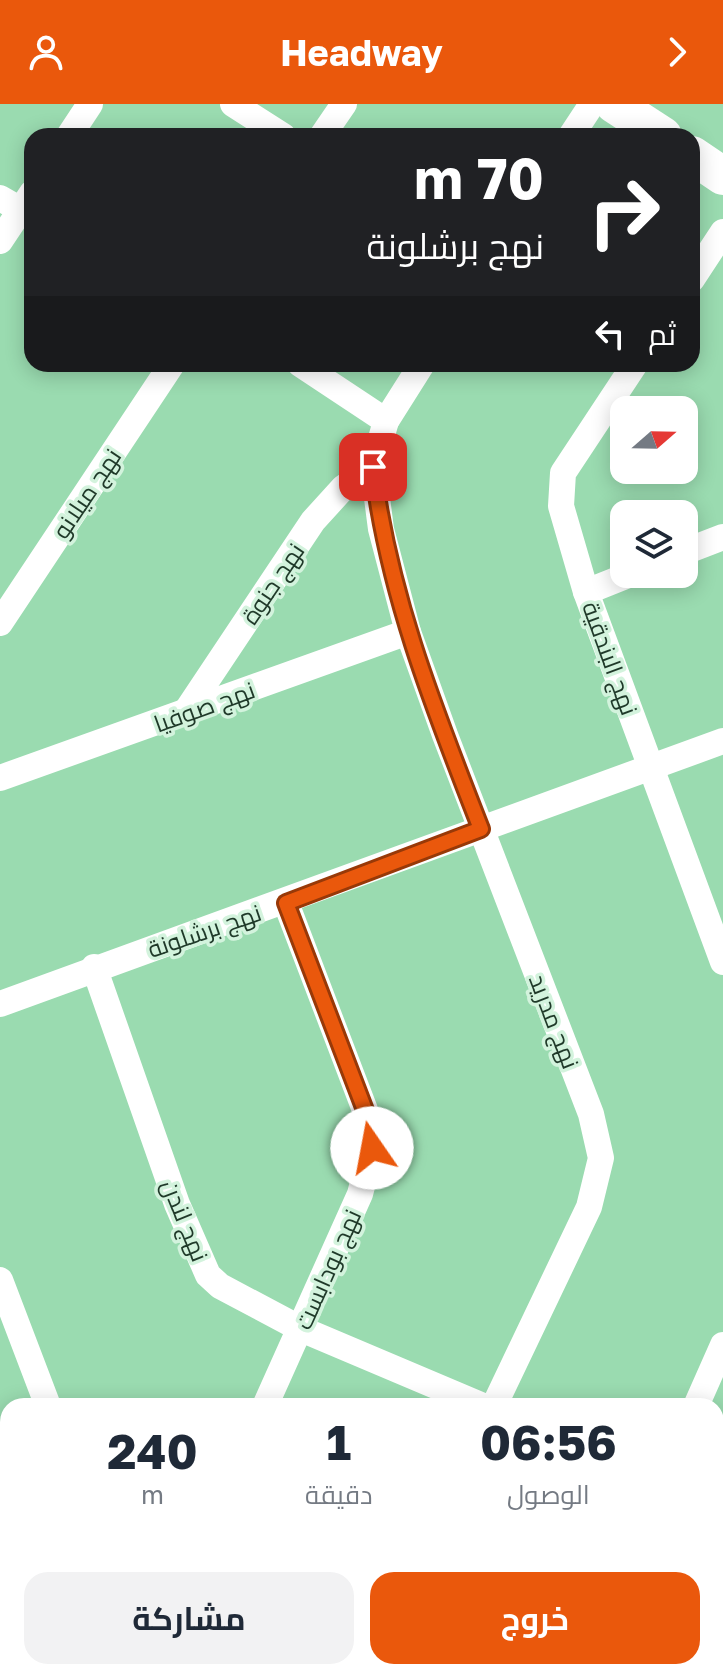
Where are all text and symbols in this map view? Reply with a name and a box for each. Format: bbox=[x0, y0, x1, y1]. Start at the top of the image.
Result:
icon: person bbox=[24, 30, 68, 74]
icon: forward bbox=[655, 30, 699, 74]
text: Headway bbox=[280, 31, 443, 74]
text: 70 m bbox=[414, 144, 544, 211]
icon: right bbox=[572, 160, 676, 264]
text: نهج برشلونة bbox=[367, 224, 544, 267]
icon: left bbox=[588, 312, 632, 356]
text: ثم bbox=[648, 316, 676, 352]
north arrow bbox=[610, 396, 698, 484]
map controls bbox=[610, 396, 698, 588]
pin bbox=[339, 433, 407, 501]
street label: نهج ميلانو bbox=[45, 443, 129, 545]
icon: arrive bbox=[351, 445, 395, 489]
button: layers bbox=[610, 500, 698, 588]
street label: نهج جنوة bbox=[234, 537, 312, 631]
street label: نهج البندقية bbox=[574, 597, 645, 720]
street label: نهج صوفيا bbox=[149, 674, 260, 740]
street label: نهج برشلونة bbox=[143, 897, 266, 966]
street label: نهج مدريد bbox=[521, 970, 586, 1074]
position arrow bbox=[330, 1106, 414, 1190]
street label: نهج لندن bbox=[154, 1175, 216, 1266]
street label: نهج بودابست bbox=[288, 1204, 369, 1335]
text: 1 bbox=[326, 1413, 351, 1471]
text: 06:56 bbox=[480, 1413, 617, 1471]
text: 240 bbox=[107, 1422, 198, 1480]
text: m bbox=[141, 1479, 164, 1510]
text: دقيقة bbox=[305, 1479, 373, 1510]
text: الوصول bbox=[507, 1479, 590, 1510]
button: مشاركة bbox=[24, 1572, 354, 1664]
button: خروج bbox=[370, 1572, 700, 1664]

